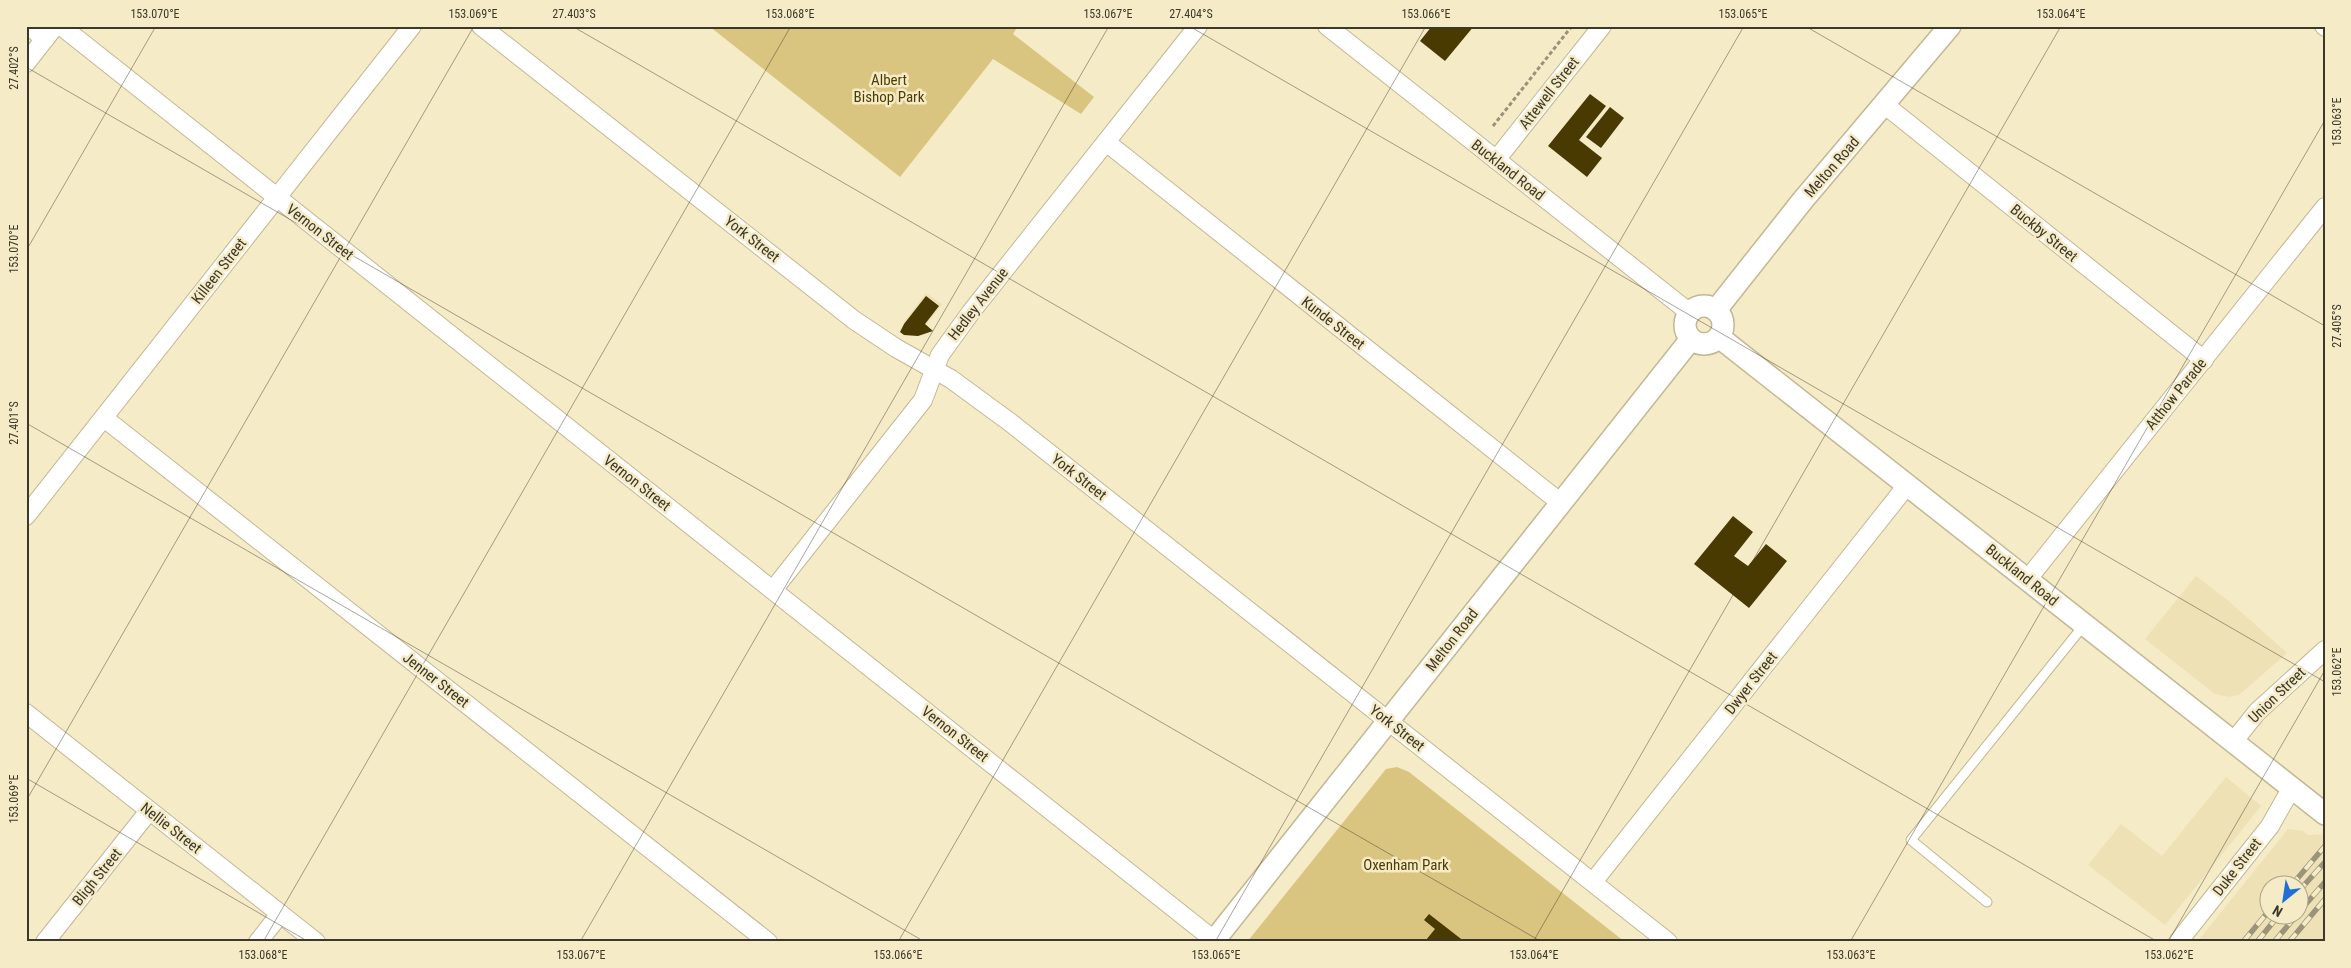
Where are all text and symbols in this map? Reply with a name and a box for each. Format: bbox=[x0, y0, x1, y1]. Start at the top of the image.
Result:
text: 153.070°E bbox=[130, 7, 180, 21]
text: 153.069°E bbox=[448, 7, 498, 21]
text: 27.403°S bbox=[552, 7, 596, 21]
text: 153.068°E bbox=[765, 7, 815, 21]
text: 153.067°E bbox=[1083, 7, 1133, 21]
text: 27.404°S bbox=[1169, 7, 1213, 21]
text: 153.066°E bbox=[1401, 7, 1451, 21]
text: 153.065°E bbox=[1718, 7, 1768, 21]
text: 153.064°E bbox=[2036, 7, 2086, 21]
text: 27.402°S bbox=[7, 46, 21, 90]
street label: Attewell Street bbox=[1515, 53, 1583, 133]
park label: Albert Bishop Park bbox=[854, 71, 925, 106]
text: 153.063°E bbox=[2330, 97, 2344, 147]
street label: Melton Road bbox=[1801, 133, 1863, 201]
street label: Buckland Road bbox=[1468, 136, 1548, 204]
street label: Vernon Street bbox=[283, 200, 357, 264]
street label: Buckby Street bbox=[2007, 200, 2081, 266]
street label: York Street bbox=[721, 212, 783, 266]
text: 153.070°E bbox=[7, 224, 21, 274]
street label: Killeen Street bbox=[188, 235, 250, 307]
street label: Hedley Avenue bbox=[944, 264, 1012, 344]
street label: Kunde Street bbox=[1298, 293, 1368, 353]
text: 27.405°S bbox=[2330, 304, 2344, 348]
street label: Atthow Parade bbox=[2142, 355, 2210, 433]
text: 27.401°S bbox=[7, 401, 21, 445]
street label: York Street bbox=[1048, 450, 1110, 504]
street label: Vernon Street bbox=[600, 451, 674, 515]
street label: Buckland Road bbox=[1982, 540, 2062, 610]
street label: Melton Road bbox=[1422, 605, 1482, 675]
text: 153.062°E bbox=[2330, 647, 2344, 697]
street label: Dwyer Street bbox=[1721, 648, 1781, 718]
street label: Jenner Street bbox=[399, 649, 473, 711]
street label: Union Street bbox=[2245, 663, 2309, 727]
street label: York Street bbox=[1366, 701, 1428, 755]
street label: Vernon Street bbox=[918, 702, 992, 766]
text: 153.069°E bbox=[7, 774, 21, 824]
street label: Nellie Street bbox=[137, 799, 205, 857]
street label: Duke Street bbox=[2209, 835, 2265, 899]
street label: Bligh Street bbox=[69, 845, 125, 909]
park label: Oxenham Park bbox=[1363, 856, 1449, 874]
north arrow bbox=[2258, 876, 2308, 926]
text: N bbox=[2270, 902, 2285, 920]
text: 153.068°E bbox=[238, 948, 288, 962]
text: 153.067°E bbox=[556, 948, 606, 962]
text: 153.066°E bbox=[873, 948, 923, 962]
text: 153.065°E bbox=[1191, 948, 1241, 962]
text: 153.064°E bbox=[1509, 948, 1559, 962]
text: 153.063°E bbox=[1826, 948, 1876, 962]
text: 153.062°E bbox=[2144, 948, 2194, 962]

